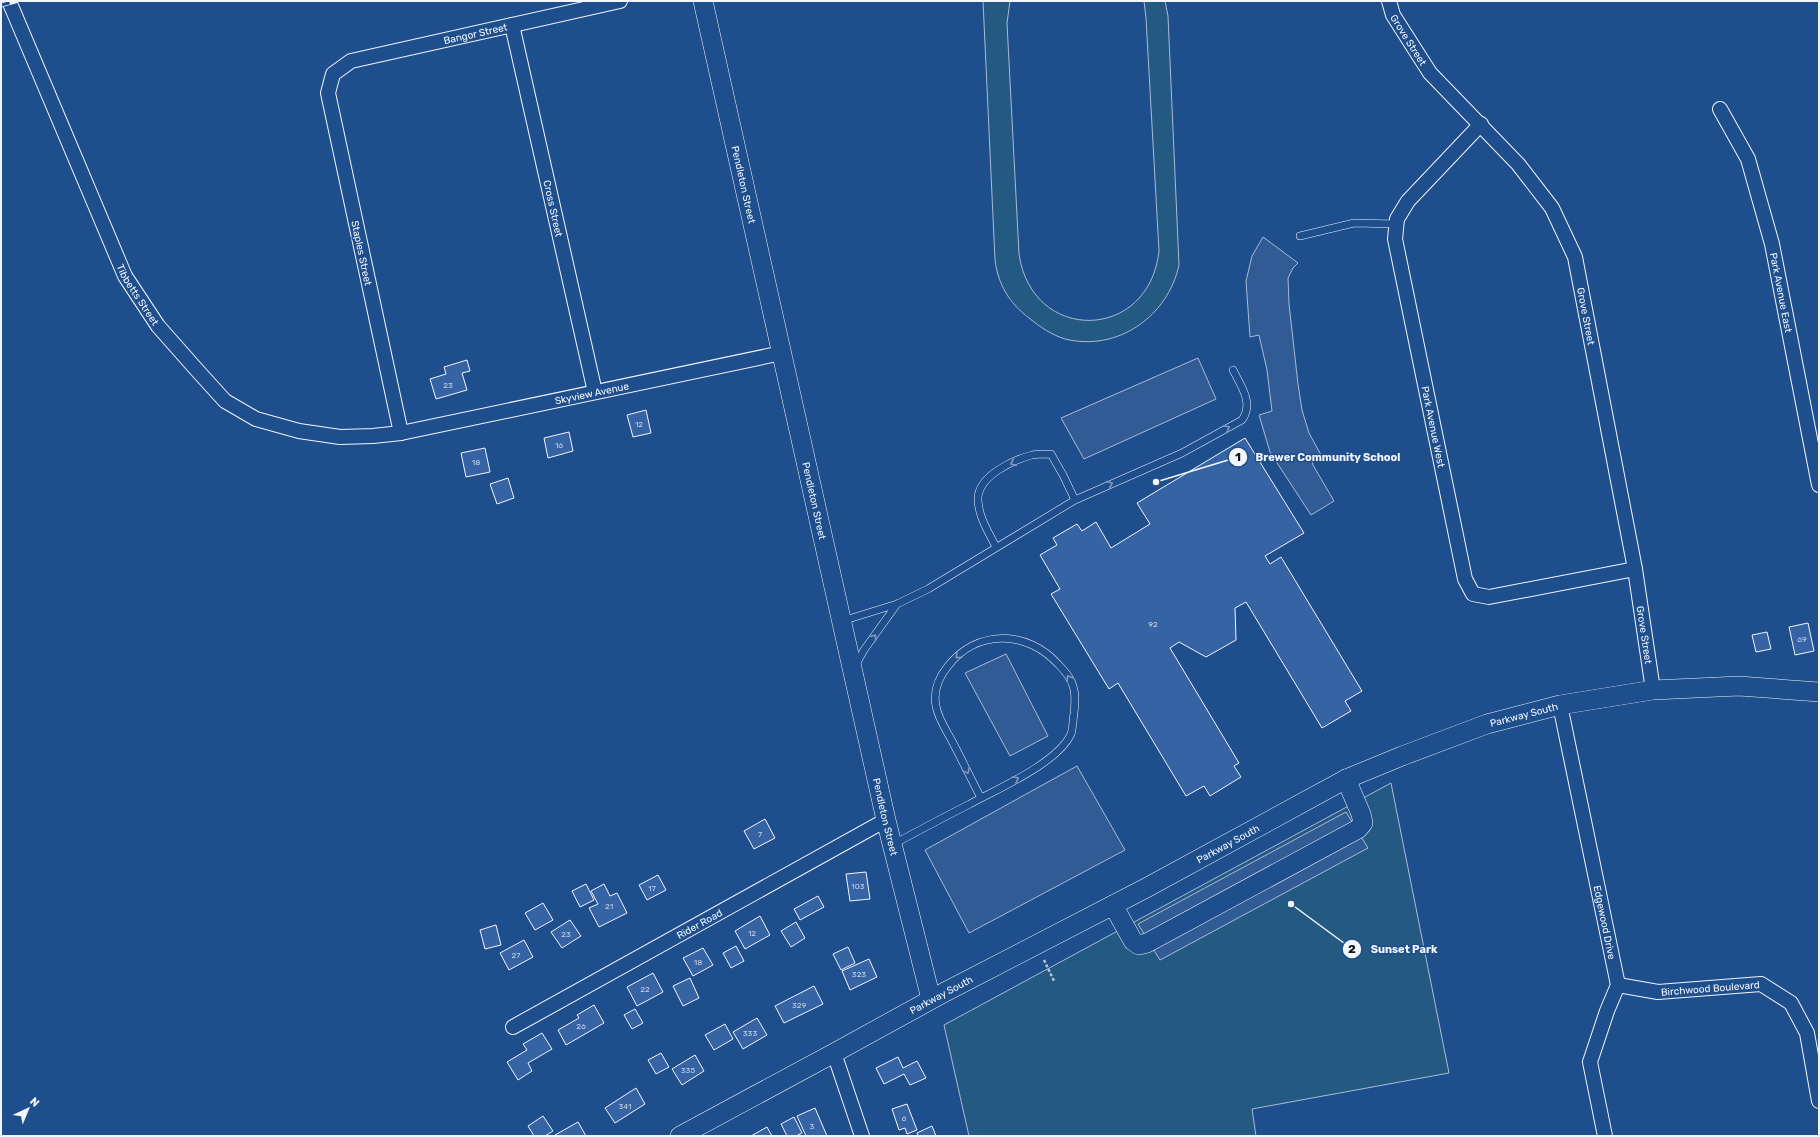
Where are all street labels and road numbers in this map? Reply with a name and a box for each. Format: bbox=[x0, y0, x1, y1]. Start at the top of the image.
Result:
street label: Grove Street bbox=[1387, 12, 1429, 68]
street label: Bangor Street bbox=[443, 21, 509, 47]
street label: Pendleton Street bbox=[729, 145, 758, 225]
street label: Cross Street bbox=[540, 179, 565, 238]
street label: Staples Street bbox=[348, 220, 374, 287]
street label: Park Avenue East bbox=[1767, 252, 1794, 334]
street label: Tibbetts Street bbox=[114, 263, 161, 328]
street label: Grove Street bbox=[1574, 287, 1597, 346]
street label: Skyview Avenue bbox=[554, 380, 631, 408]
street label: Park Avenue West bbox=[1418, 385, 1447, 469]
street label: Pendleton Street bbox=[799, 461, 828, 541]
street label: Grove Street bbox=[1634, 605, 1654, 665]
street label: Parkway South bbox=[1489, 701, 1559, 730]
street label: Pendleton Street bbox=[870, 777, 900, 857]
street label: Parkway South bbox=[1195, 822, 1262, 866]
street label: Edgewood Drive bbox=[1591, 884, 1618, 961]
street label: Rider Road bbox=[675, 907, 725, 942]
street label: Parkway South bbox=[908, 974, 975, 1017]
street label: Birchwood Boulevard bbox=[1660, 979, 1760, 999]

